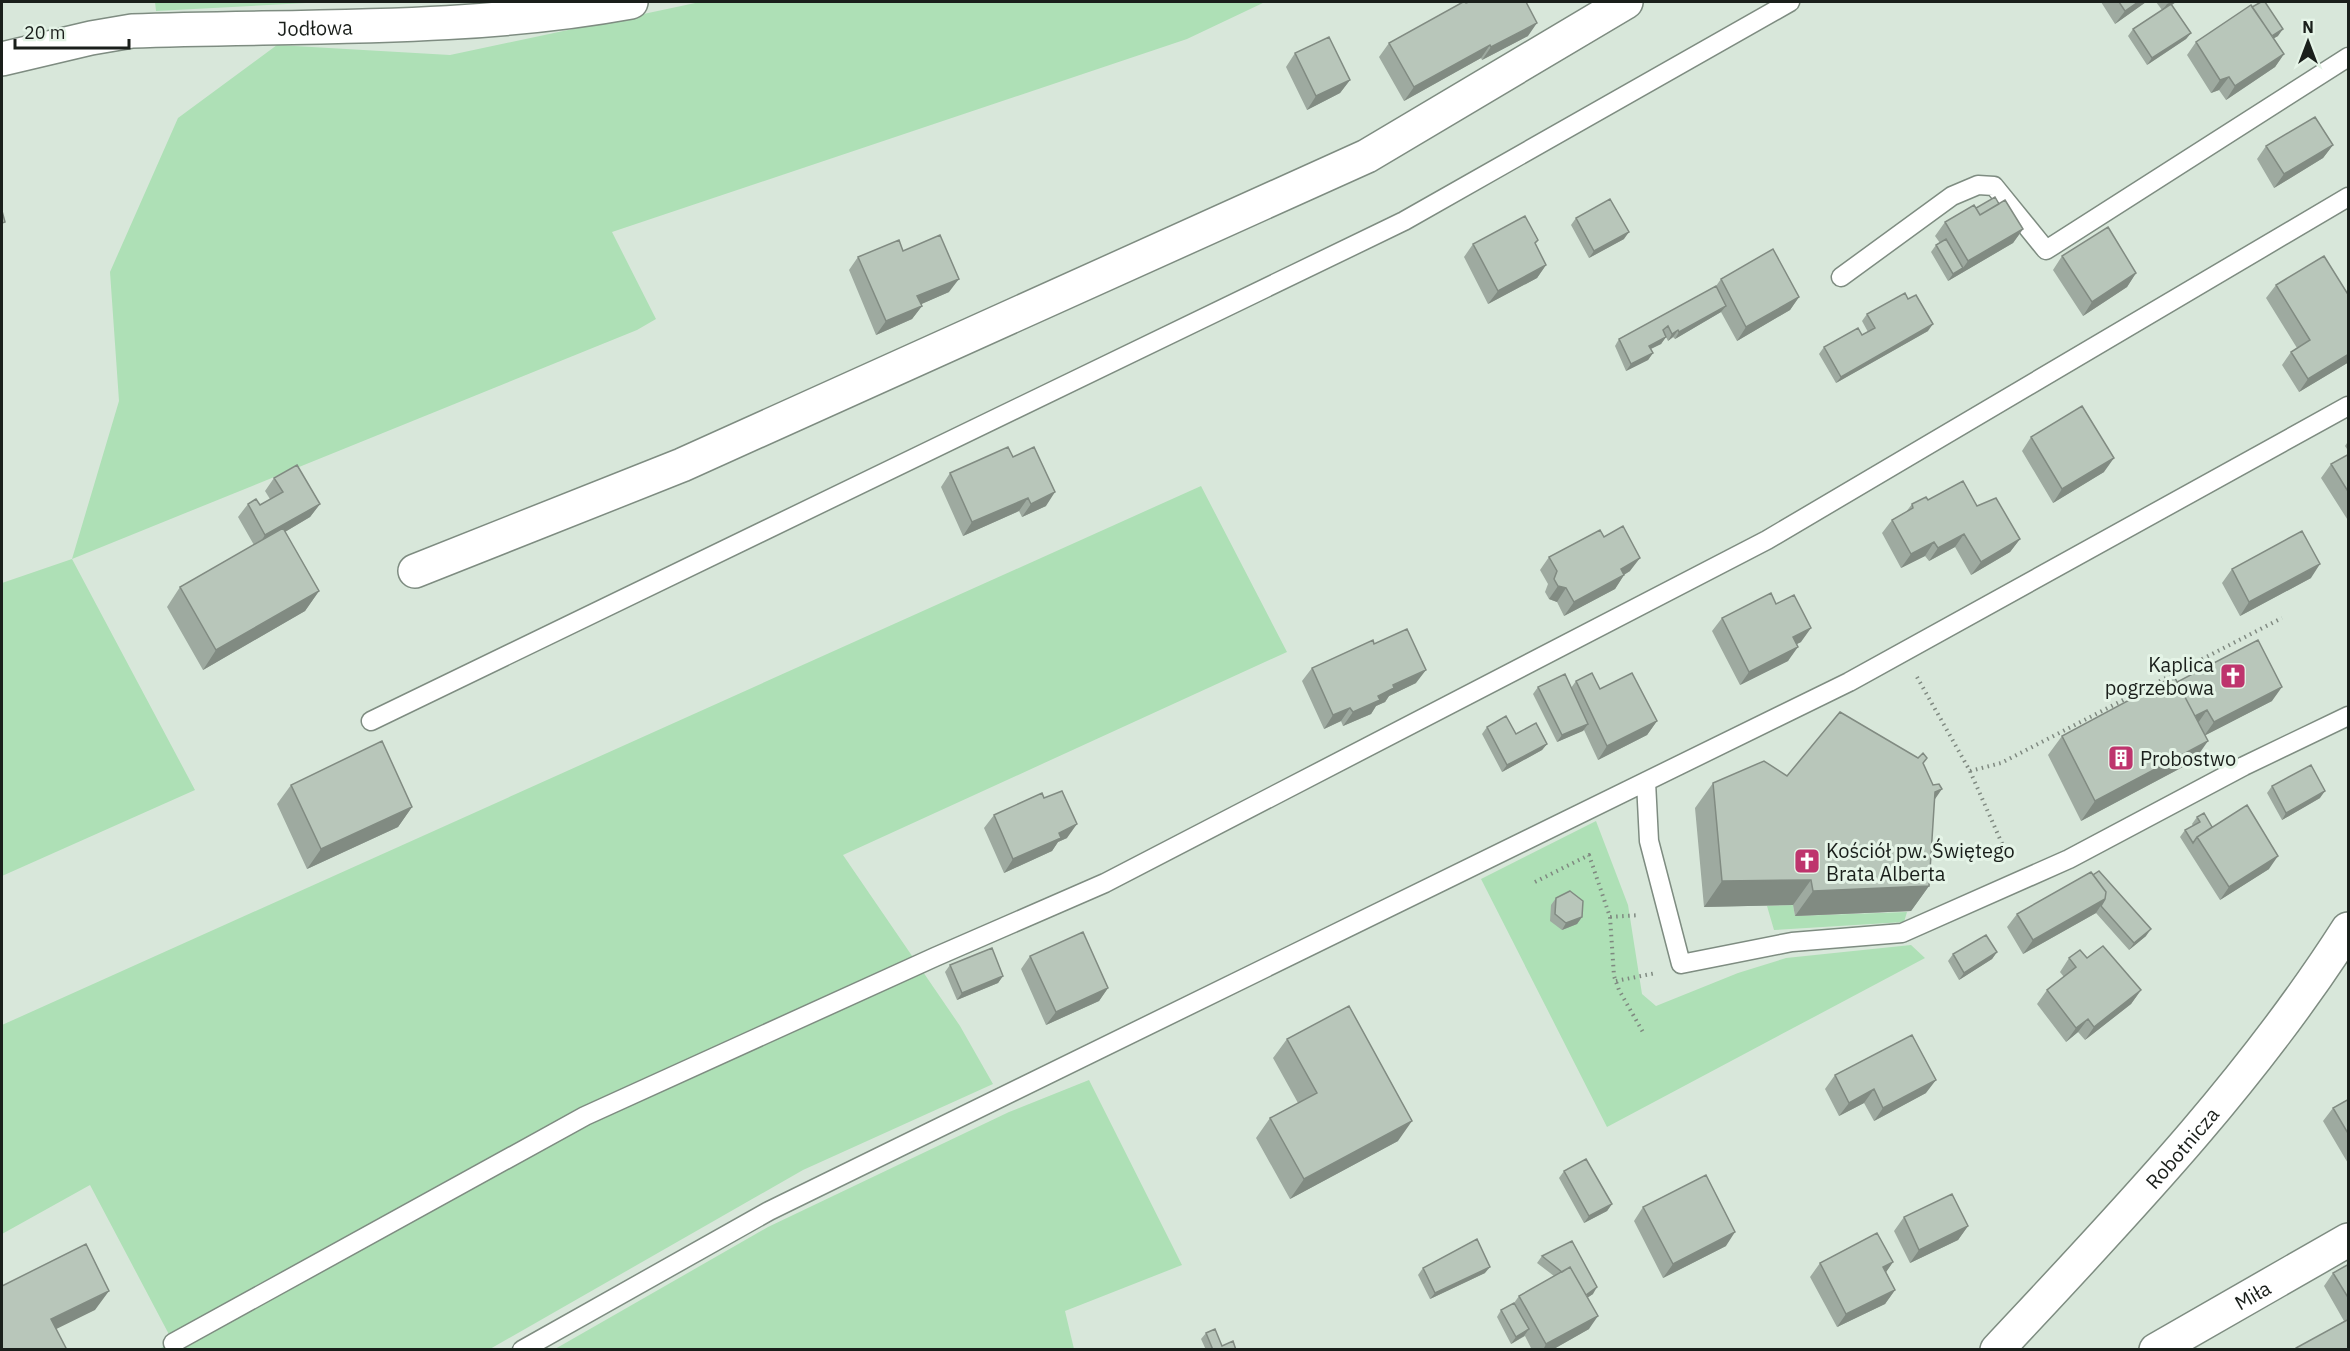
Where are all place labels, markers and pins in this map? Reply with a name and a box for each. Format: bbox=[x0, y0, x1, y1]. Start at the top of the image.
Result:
place label: Kaplica pogrzebowa bbox=[2105, 651, 2214, 701]
church icon: Kaplica pogrzebowa bbox=[2218, 661, 2248, 691]
building icon: Probostwo bbox=[2106, 743, 2136, 773]
place label: Probostwo bbox=[2140, 745, 2236, 772]
place label: Kościół pw. Świętego Brata Alberta bbox=[1826, 837, 2015, 887]
church icon: Kościół pw. Świętego Brata Alberta bbox=[1792, 846, 1822, 876]

